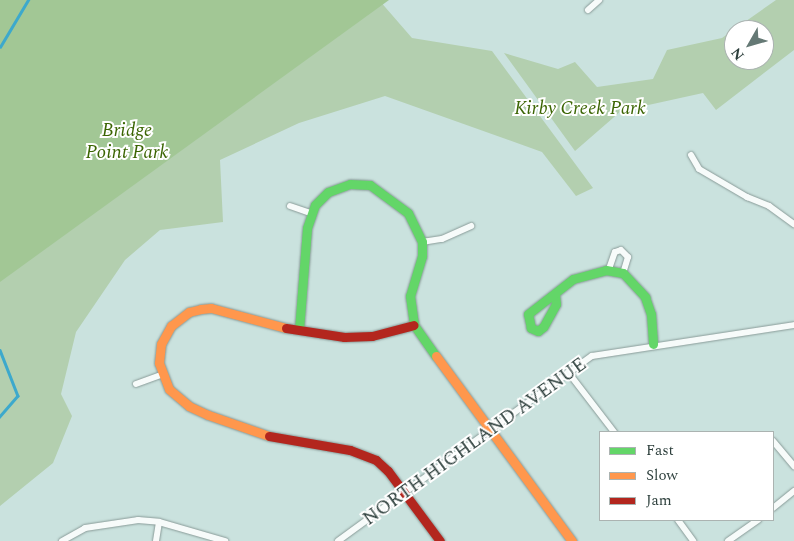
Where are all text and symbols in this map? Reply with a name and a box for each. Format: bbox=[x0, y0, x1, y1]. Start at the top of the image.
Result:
north arrow bbox=[724, 20, 774, 70]
text: N bbox=[726, 43, 749, 65]
park label: Kirby Creek Park bbox=[514, 98, 646, 120]
park label: Bridge Point Park bbox=[86, 120, 168, 164]
street label: NORTH HIGHLAND AVENUE bbox=[359, 353, 591, 531]
legend bbox=[599, 431, 774, 521]
text: Fast bbox=[646, 439, 674, 462]
text: Slow bbox=[646, 464, 678, 487]
text: Jam bbox=[646, 489, 672, 512]

